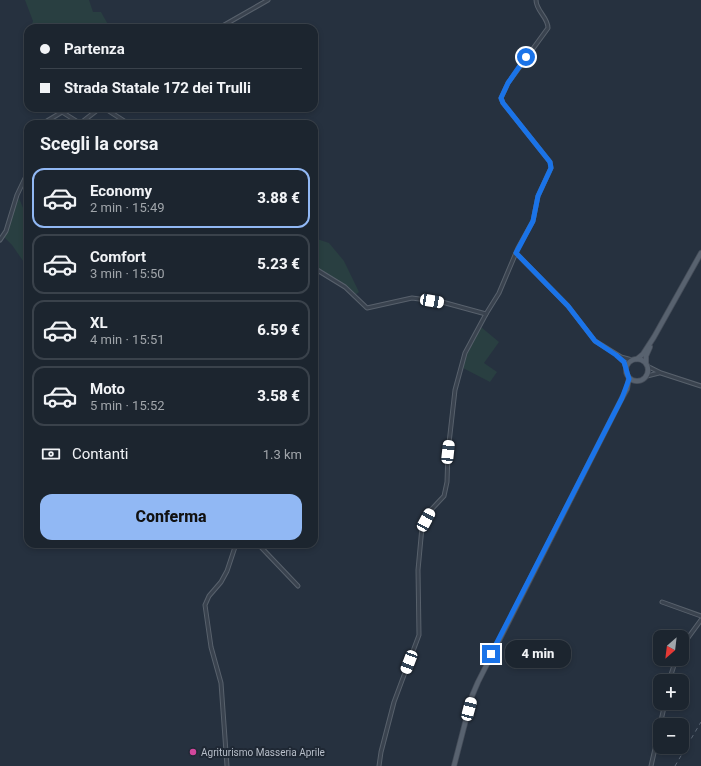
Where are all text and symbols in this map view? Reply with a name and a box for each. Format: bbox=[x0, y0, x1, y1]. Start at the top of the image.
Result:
text: Partenza bbox=[64, 40, 125, 58]
route start bbox=[517, 48, 535, 66]
text: Strada Statale 172 dei Trulli bbox=[64, 79, 251, 97]
text: Scegli la corsa bbox=[40, 133, 158, 154]
icon: car bbox=[42, 180, 78, 216]
text: Economy bbox=[90, 182, 152, 200]
text: 3.88 € bbox=[257, 189, 300, 207]
text: 2 min · 15:49 bbox=[90, 200, 165, 215]
icon: car bbox=[42, 246, 78, 282]
text: Comfort bbox=[90, 248, 146, 266]
text: 5.23 € bbox=[257, 255, 300, 273]
text: 3 min · 15:50 bbox=[90, 266, 165, 281]
car bbox=[419, 293, 445, 309]
icon: car bbox=[42, 312, 78, 348]
text: XL bbox=[90, 314, 108, 332]
text: 6.59 € bbox=[257, 321, 300, 339]
text: 4 min · 15:51 bbox=[90, 332, 165, 347]
icon: car bbox=[42, 378, 78, 414]
text: Moto bbox=[90, 380, 125, 398]
text: 3.58 € bbox=[257, 387, 300, 405]
text: 5 min · 15:52 bbox=[90, 398, 165, 413]
car bbox=[441, 439, 455, 465]
icon: cash bbox=[40, 443, 62, 465]
text: Contanti bbox=[72, 445, 129, 463]
text: 1.3 km bbox=[263, 447, 302, 462]
button: Conferma bbox=[40, 494, 302, 540]
car bbox=[415, 507, 437, 533]
north arrow bbox=[653, 630, 689, 666]
map controls bbox=[653, 630, 689, 754]
callout: 4 min bbox=[505, 640, 571, 668]
route end bbox=[482, 645, 500, 663]
text: 4 min bbox=[522, 646, 554, 661]
car bbox=[399, 649, 419, 675]
button: + bbox=[653, 674, 689, 710]
car bbox=[460, 696, 478, 722]
button: − bbox=[653, 718, 689, 754]
marker: Agriturismo Masseria Aprile bbox=[188, 747, 198, 757]
place label: Agriturismo Masseria Aprile bbox=[201, 747, 325, 758]

